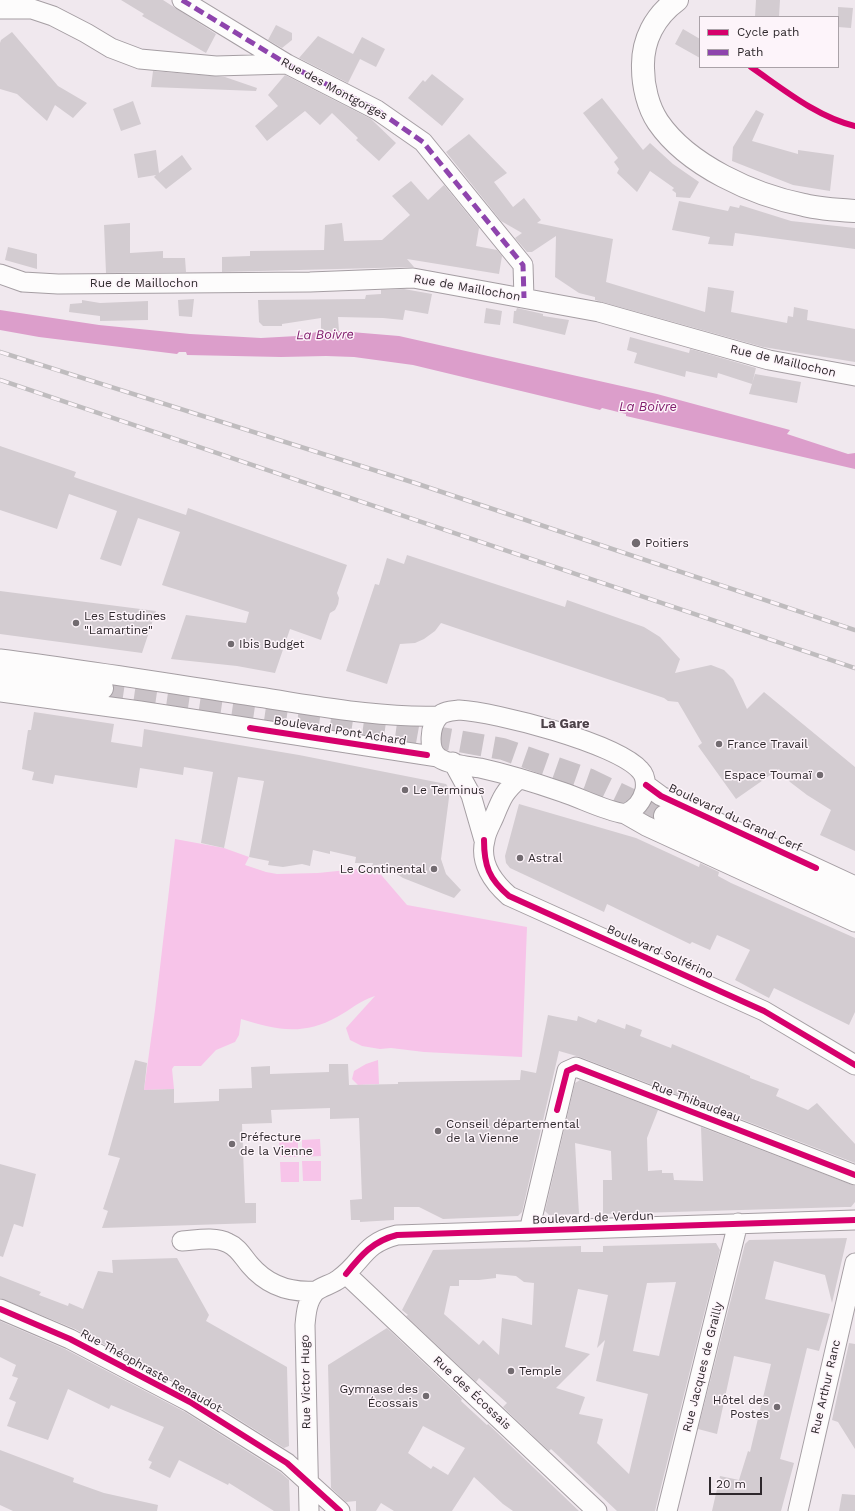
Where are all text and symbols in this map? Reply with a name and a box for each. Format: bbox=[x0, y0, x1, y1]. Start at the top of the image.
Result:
legend bbox=[699, 16, 839, 68]
text: Cycle path bbox=[737, 25, 799, 39]
text: Path bbox=[737, 45, 763, 59]
street label: Rue des Montgorges bbox=[278, 55, 390, 123]
street label: Rue de Maillochon bbox=[412, 272, 522, 304]
street label: Rue de Maillochon bbox=[90, 276, 198, 290]
water label: La Boivre bbox=[296, 327, 354, 343]
street label: Rue de Maillochon bbox=[729, 342, 837, 380]
water label: La Boivre bbox=[619, 399, 677, 415]
place label: Poitiers bbox=[645, 536, 689, 550]
marker: Poitiers bbox=[630, 537, 642, 549]
place label: Les Estudines "Lamartine" bbox=[84, 609, 166, 637]
marker: Les Estudines "Lamartine" bbox=[71, 618, 81, 628]
place label: Ibis Budget bbox=[239, 637, 305, 651]
marker: Ibis Budget bbox=[226, 639, 236, 649]
street label: Boulevard Pont Achard bbox=[273, 713, 407, 749]
district label: La Gare bbox=[540, 716, 590, 732]
place label: France Travail bbox=[727, 737, 808, 751]
marker: France Travail bbox=[714, 739, 724, 749]
place label: Espace Toumaï bbox=[724, 768, 812, 782]
marker: Espace Toumaï bbox=[815, 770, 825, 780]
street label: Boulevard du Grand Cerf bbox=[666, 781, 804, 855]
place label: Le Terminus bbox=[413, 783, 485, 797]
marker: Le Terminus bbox=[400, 785, 410, 795]
place label: Astral bbox=[528, 851, 562, 865]
marker: Astral bbox=[515, 853, 525, 863]
place label: Le Continental bbox=[340, 862, 426, 876]
marker: Le Continental bbox=[429, 864, 439, 874]
street label: Boulevard Solférino bbox=[605, 922, 715, 982]
street label: Rue Thibaudeau bbox=[649, 1078, 743, 1126]
place label: Conseil départemental de la Vienne bbox=[446, 1117, 580, 1145]
marker: Conseil départemental de la Vienne bbox=[433, 1126, 443, 1136]
place label: Préfecture de la Vienne bbox=[240, 1130, 313, 1158]
marker: Préfecture de la Vienne bbox=[227, 1139, 237, 1149]
street label: Boulevard de Verdun bbox=[532, 1209, 654, 1227]
street label: Rue Jacques de Grailly bbox=[680, 1300, 726, 1434]
street label: Rue Théophraste Renaudot bbox=[78, 1326, 224, 1416]
street label: Rue Victor Hugo bbox=[298, 1334, 314, 1430]
street label: Rue Arthur Ranc bbox=[808, 1338, 844, 1436]
street label: Rue des Écossais bbox=[430, 1353, 514, 1433]
place label: Temple bbox=[519, 1364, 561, 1378]
marker: Temple bbox=[506, 1366, 516, 1376]
place label: Gymnase des Écossais bbox=[339, 1382, 418, 1410]
marker: Gymnase des Écossais bbox=[421, 1391, 431, 1401]
place label: Hôtel des Postes bbox=[713, 1393, 769, 1421]
marker: Hôtel des Postes bbox=[772, 1402, 782, 1412]
scale bar bbox=[711, 1469, 764, 1495]
text: 20 m bbox=[716, 1477, 746, 1491]

